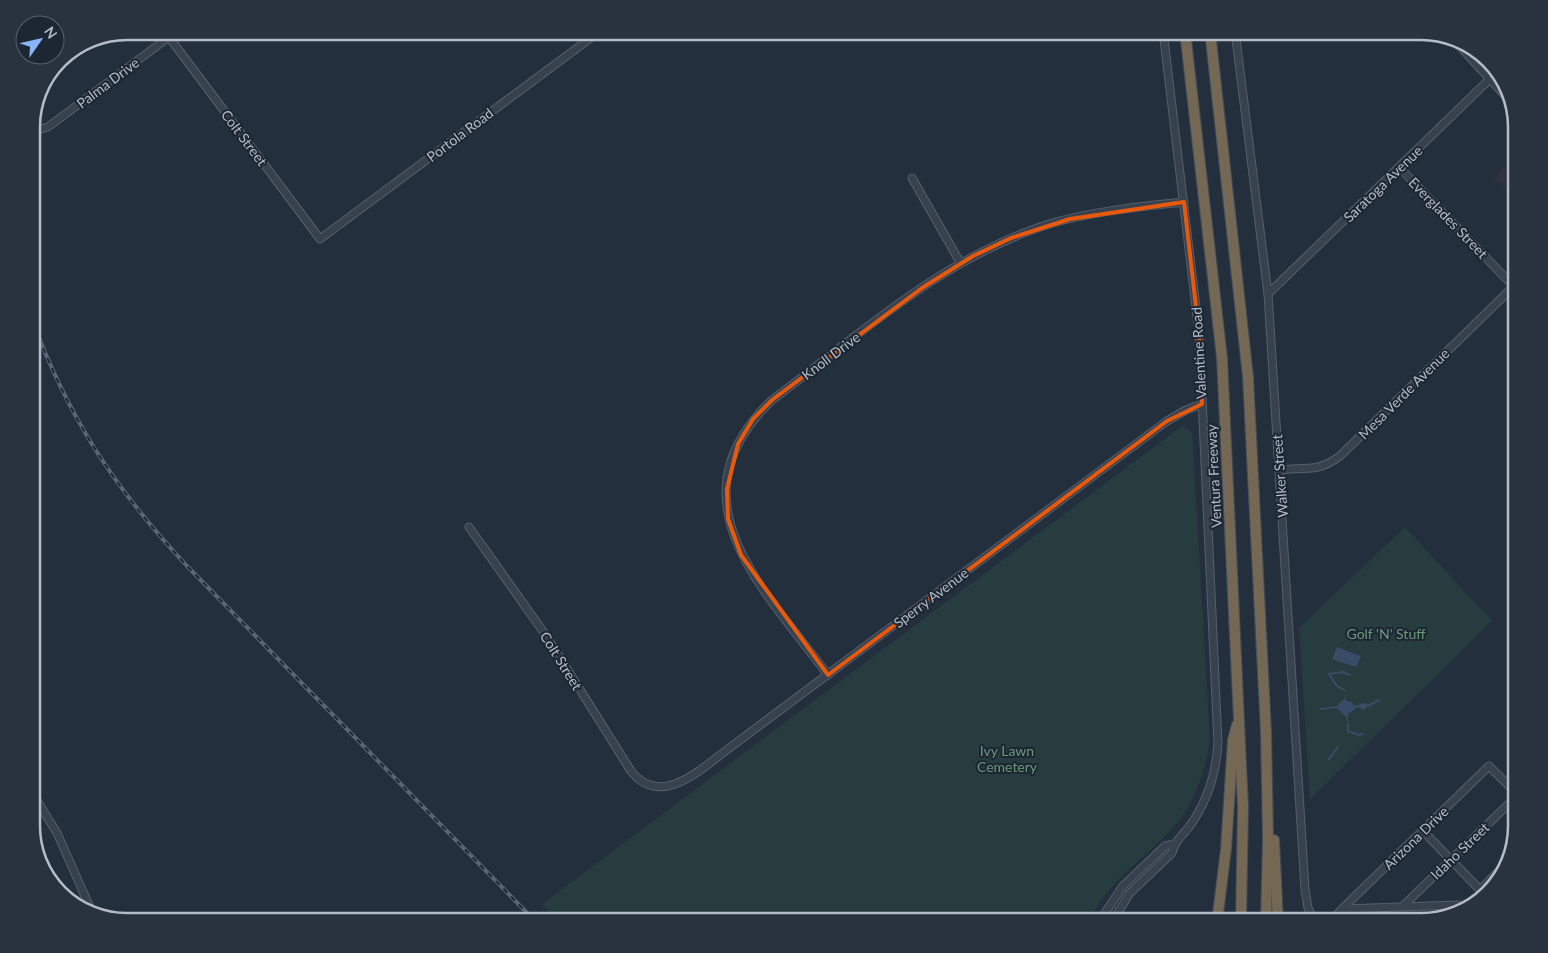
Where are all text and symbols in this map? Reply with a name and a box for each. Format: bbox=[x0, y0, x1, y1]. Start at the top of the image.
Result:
north arrow bbox=[15, 15, 65, 65]
text: N bbox=[41, 23, 61, 42]
street label: Palma Drive bbox=[73, 54, 142, 112]
street label: Portola Road bbox=[423, 104, 496, 165]
street label: Colt Street bbox=[218, 106, 271, 169]
street label: Saratoga Avenue bbox=[1340, 142, 1426, 225]
street label: Everglades Street bbox=[1405, 173, 1491, 262]
street label: Valentine Road bbox=[1188, 307, 1209, 400]
street label: Knoll Drive bbox=[798, 328, 863, 383]
street label: Mesa Verde Avenue bbox=[1355, 345, 1453, 443]
street label: Ventura Freeway bbox=[1202, 423, 1225, 528]
street label: Walker Street bbox=[1268, 434, 1291, 518]
street label: Sperry Avenue bbox=[890, 564, 971, 631]
park label: Golf 'N' Stuff bbox=[1346, 625, 1426, 642]
street label: Colt Street bbox=[537, 628, 586, 693]
park label: Ivy Lawn Cemetery bbox=[977, 742, 1038, 775]
street label: Arizona Drive bbox=[1380, 802, 1452, 873]
street label: Idaho Street bbox=[1427, 819, 1492, 883]

